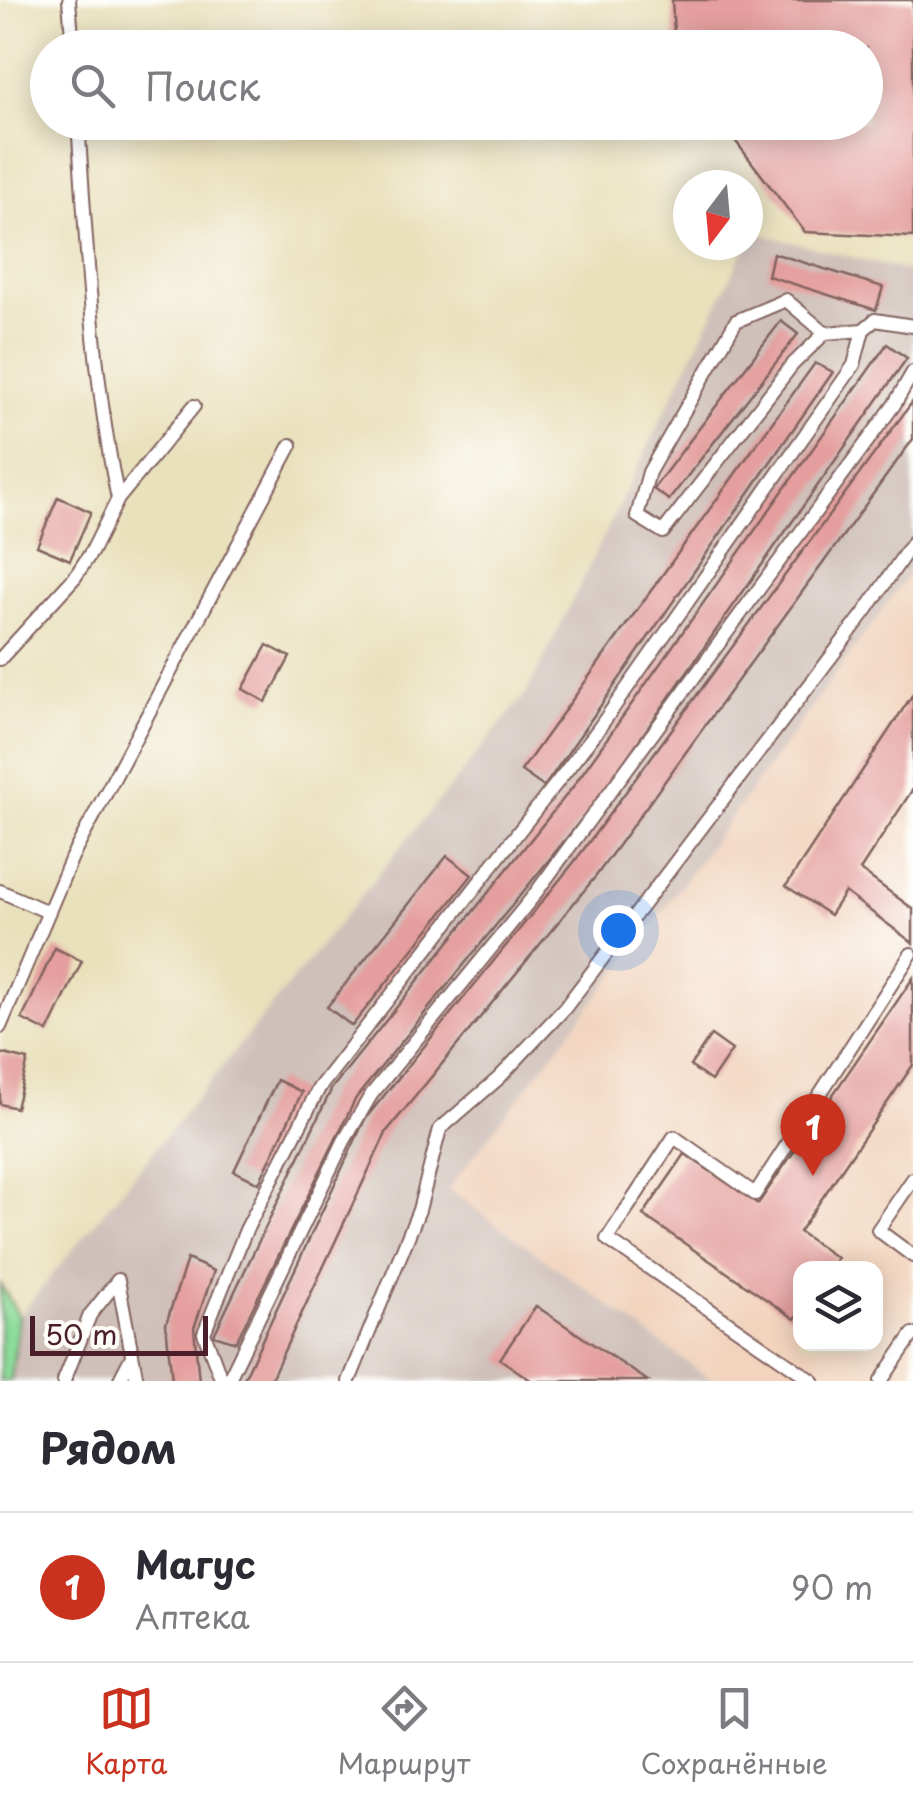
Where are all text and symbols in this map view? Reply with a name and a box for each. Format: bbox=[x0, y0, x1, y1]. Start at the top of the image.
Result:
search box bbox=[30, 30, 883, 140]
text: Поиск bbox=[145, 57, 260, 114]
icon: search bbox=[65, 58, 120, 113]
north arrow bbox=[673, 170, 763, 260]
your location bbox=[593, 905, 644, 956]
pin: 1 bbox=[780, 1094, 846, 1176]
map controls bbox=[793, 1261, 883, 1351]
button: layers bbox=[793, 1261, 883, 1351]
scale bar bbox=[30, 1311, 208, 1356]
text: 50 m bbox=[45, 1312, 118, 1355]
text: Рядом bbox=[40, 1415, 177, 1478]
text: Магус bbox=[135, 1535, 256, 1592]
text: 1 bbox=[65, 1563, 80, 1611]
text: 90 m bbox=[791, 1563, 873, 1611]
text: Аптека bbox=[135, 1592, 250, 1640]
tab: Карта bbox=[85, 1681, 167, 1784]
tab: Маршрут bbox=[338, 1681, 470, 1784]
tab: Сохранённые bbox=[641, 1681, 828, 1784]

